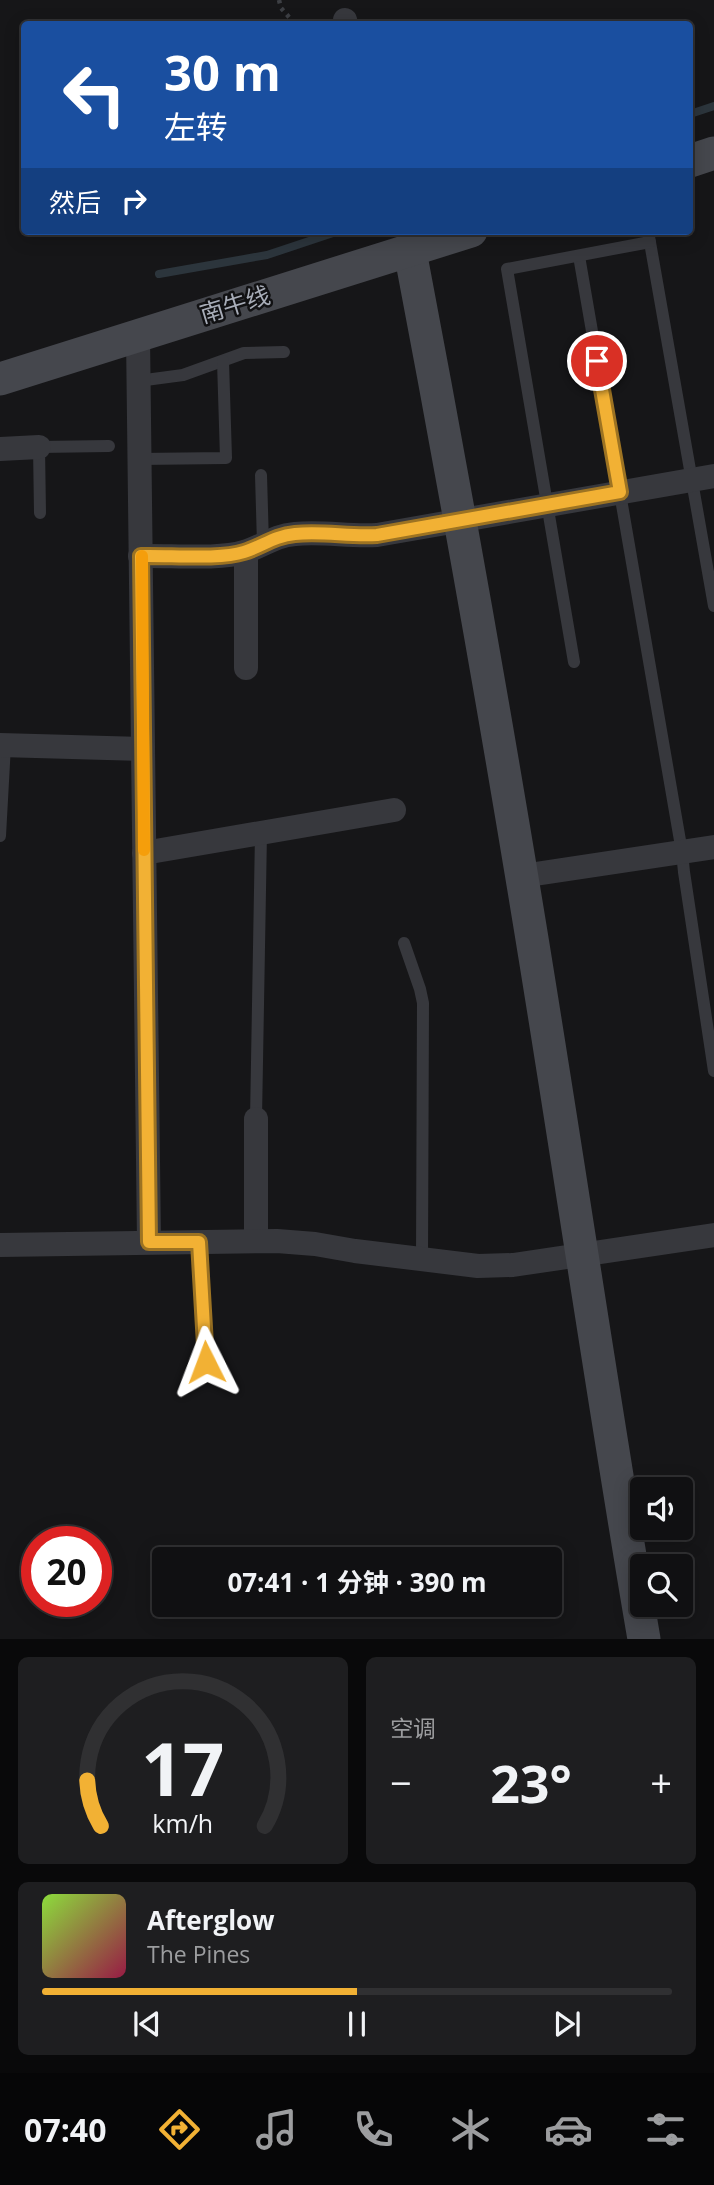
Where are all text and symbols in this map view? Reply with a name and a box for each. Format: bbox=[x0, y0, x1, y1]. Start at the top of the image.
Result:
text: 30 m bbox=[164, 39, 281, 105]
icon: left bbox=[49, 49, 140, 140]
text: 左转 bbox=[164, 105, 228, 148]
icon: right bbox=[115, 182, 153, 220]
text: 然后 bbox=[49, 184, 101, 220]
street label: 南牛线 bbox=[195, 277, 274, 330]
pin bbox=[567, 331, 627, 391]
icon: arrive bbox=[578, 342, 616, 380]
position arrow bbox=[169, 1325, 243, 1399]
map controls bbox=[630, 1477, 693, 1617]
button: sound bbox=[630, 1477, 693, 1540]
speed limit sign: 20 bbox=[21, 1526, 112, 1617]
button: search bbox=[630, 1554, 693, 1617]
text: 07:41 · 1 分钟 · 390 m bbox=[227, 1564, 487, 1600]
text: 空调 bbox=[390, 1712, 436, 1744]
text: 17 bbox=[141, 1719, 225, 1818]
text: 23° bbox=[490, 1747, 572, 1818]
text: − bbox=[390, 1756, 412, 1808]
text: + bbox=[650, 1756, 672, 1808]
text: km/h bbox=[153, 1806, 213, 1840]
text: Afterglow bbox=[147, 1902, 274, 1938]
text: The Pines bbox=[147, 1938, 250, 1970]
icon: previous bbox=[128, 2005, 166, 2043]
icon: pause bbox=[338, 2005, 376, 2043]
icon: next bbox=[548, 2005, 586, 2043]
icon: directions bbox=[155, 2105, 204, 2154]
icon: music bbox=[252, 2105, 301, 2154]
icon: phone bbox=[349, 2105, 398, 2154]
icon: climate bbox=[446, 2105, 495, 2154]
icon: car bbox=[544, 2105, 593, 2154]
icon: filters bbox=[641, 2105, 690, 2154]
text: 07:40 bbox=[24, 2108, 106, 2151]

